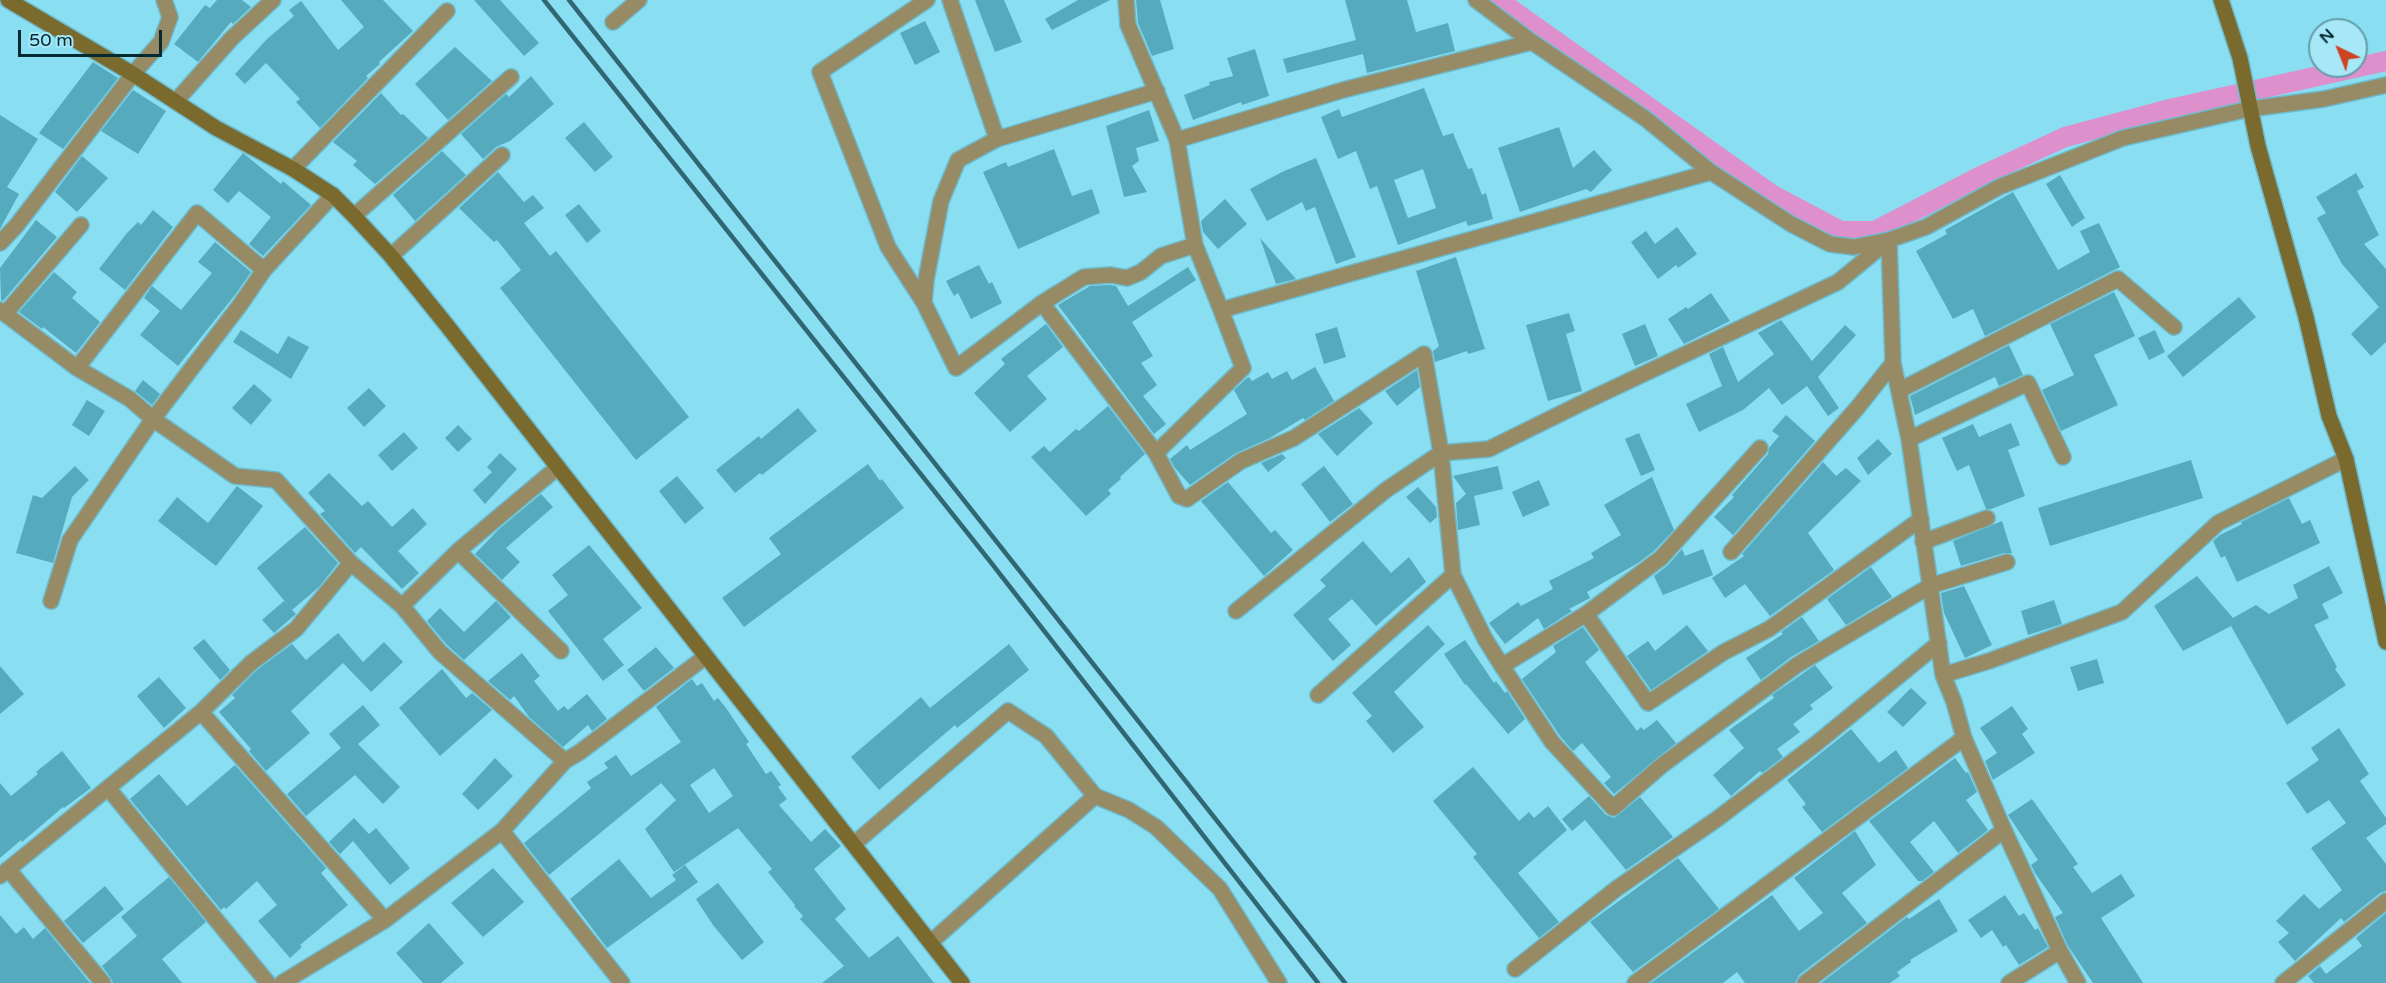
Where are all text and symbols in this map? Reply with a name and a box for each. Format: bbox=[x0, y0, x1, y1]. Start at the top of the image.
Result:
scale bar bbox=[21, 18, 165, 56]
north arrow bbox=[2308, 18, 2368, 78]
text: N bbox=[2316, 25, 2339, 48]
text: 50 m bbox=[29, 29, 73, 51]

